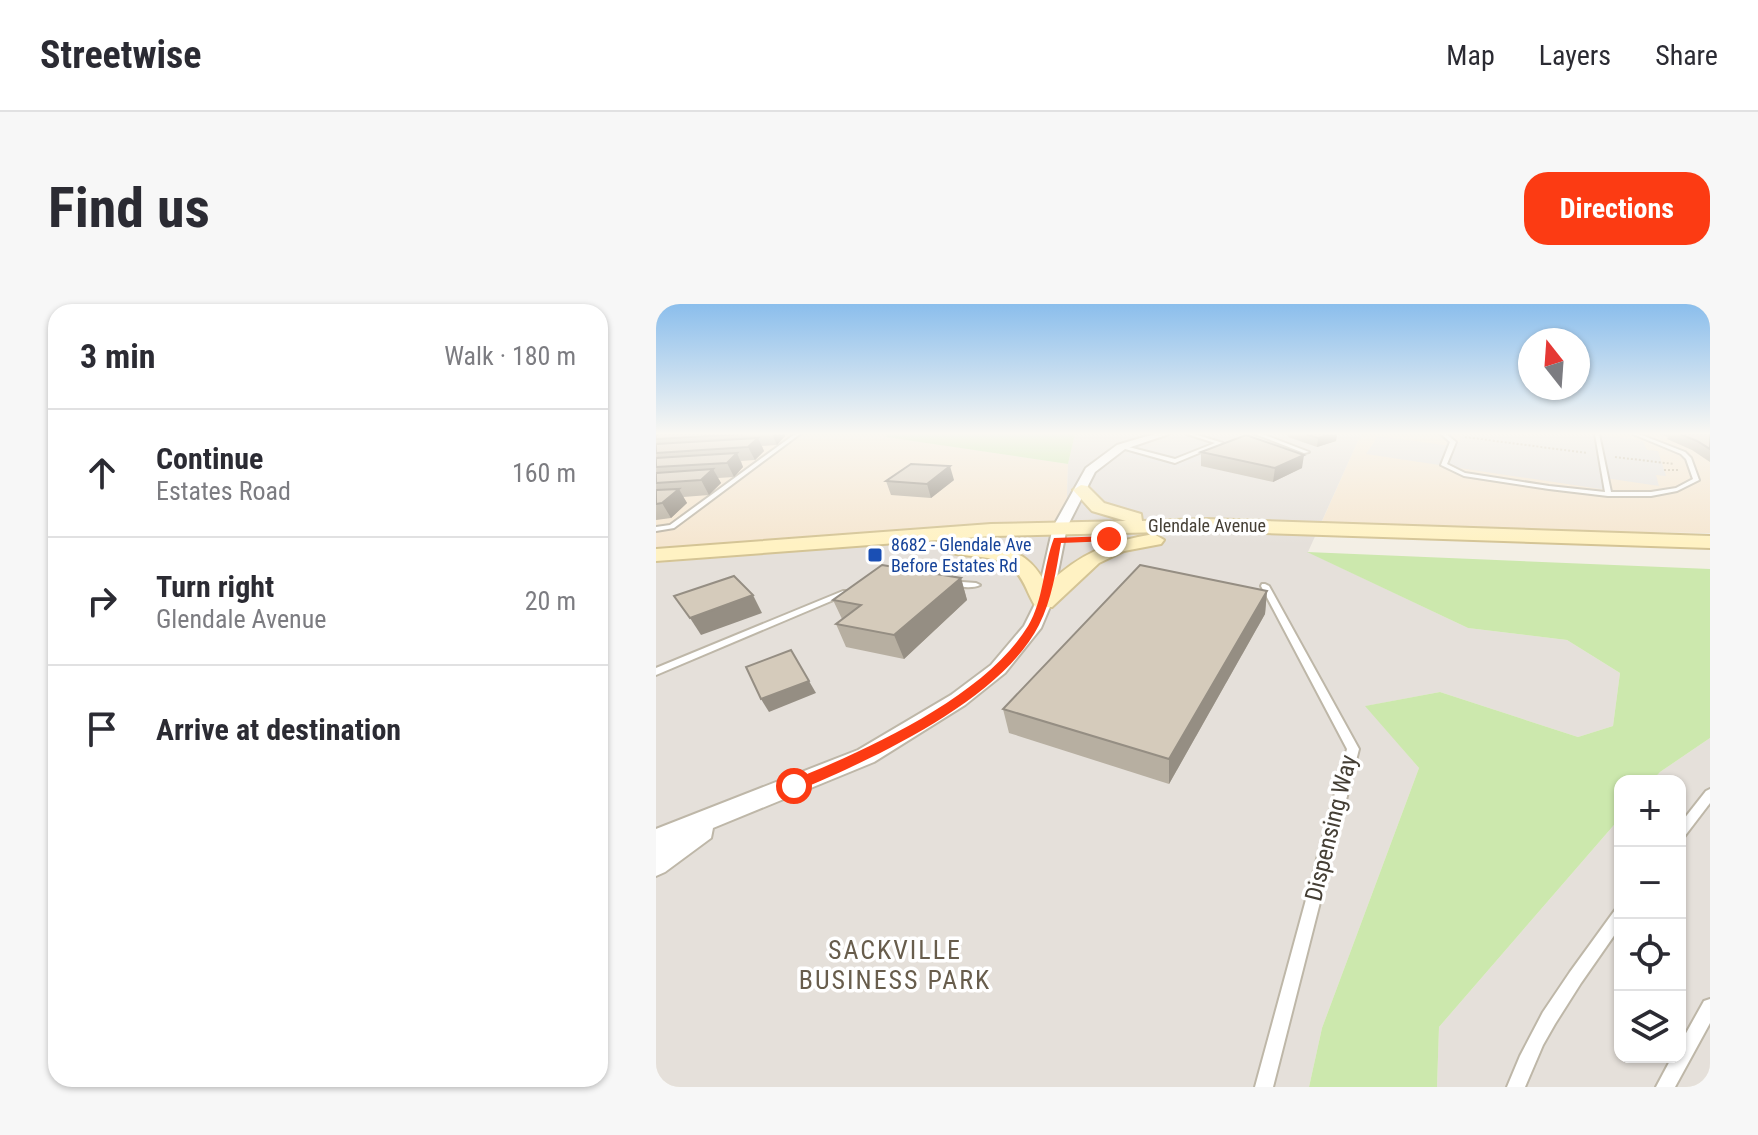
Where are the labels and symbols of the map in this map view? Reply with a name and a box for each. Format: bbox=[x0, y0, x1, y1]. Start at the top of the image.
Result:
north arrow bbox=[1518, 328, 1590, 400]
street label: Glendale Avenue bbox=[1148, 515, 1266, 536]
route end bbox=[1091, 521, 1127, 557]
place label: 8682 - Glendale Ave Before Estates Rd bbox=[891, 534, 1031, 576]
marker: 8682 - Glendale Ave Before Estates Rd bbox=[866, 546, 884, 564]
street label: Dispensing Way bbox=[1299, 752, 1363, 904]
route start bbox=[776, 768, 812, 804]
district label: SACKVILLE BUSINESS PARK bbox=[799, 935, 991, 995]

